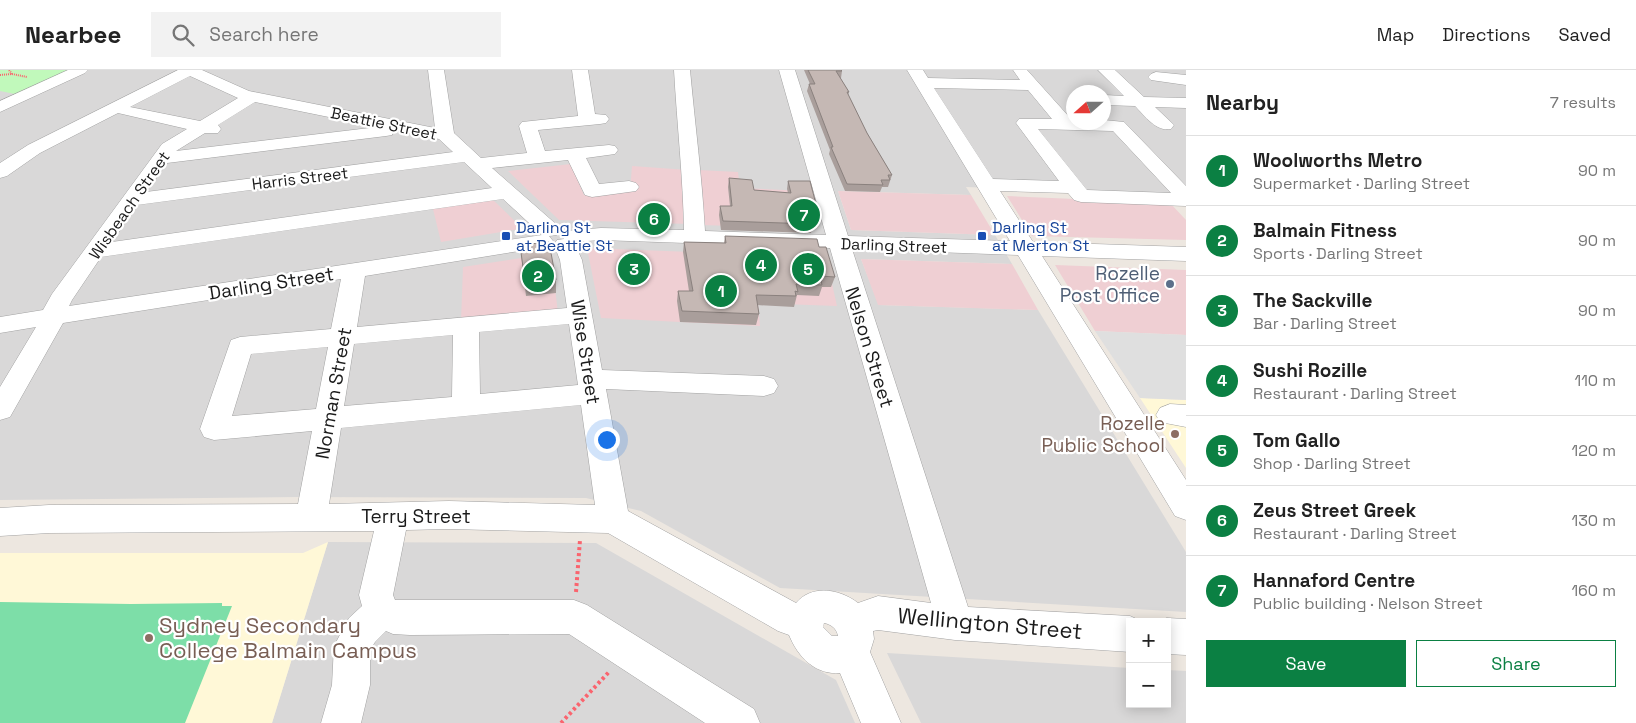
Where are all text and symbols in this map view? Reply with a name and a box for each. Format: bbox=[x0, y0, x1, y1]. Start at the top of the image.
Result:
search box bbox=[151, 12, 501, 57]
text: Nearbee bbox=[25, 19, 121, 50]
icon: search bbox=[169, 21, 197, 49]
text: Search here bbox=[209, 22, 319, 47]
text: Map bbox=[1377, 23, 1414, 46]
text: Directions bbox=[1442, 23, 1531, 46]
text: Saved bbox=[1559, 23, 1611, 46]
north arrow bbox=[1066, 85, 1111, 130]
text: Nearby bbox=[1206, 89, 1279, 116]
text: 7 results bbox=[1550, 92, 1616, 113]
street label: Beattie Street bbox=[329, 102, 439, 145]
street label: Wisbeach Street bbox=[84, 147, 175, 264]
text: Woolworths Metro bbox=[1253, 148, 1422, 173]
text: 1 bbox=[1218, 160, 1226, 181]
text: 90 m bbox=[1578, 160, 1616, 181]
street label: Harris Street bbox=[251, 162, 350, 195]
text: Supermarket · Darling Street bbox=[1253, 173, 1470, 194]
pin: 7 bbox=[788, 196, 820, 234]
pin: 6 bbox=[638, 200, 670, 238]
place label: Darling St at Beattie St bbox=[516, 217, 613, 256]
place label: Darling St at Merton St bbox=[992, 217, 1090, 256]
text: Balmain Fitness bbox=[1253, 218, 1397, 243]
marker: Darling St at Beattie St bbox=[500, 230, 512, 242]
marker: Darling St at Merton St bbox=[976, 230, 988, 242]
text: 2 bbox=[1217, 230, 1227, 251]
text: 90 m bbox=[1578, 230, 1616, 251]
street label: Darling Street bbox=[840, 233, 948, 258]
text: Sports · Darling Street bbox=[1253, 243, 1423, 264]
pin: 4 bbox=[745, 246, 777, 284]
pin: 3 bbox=[618, 250, 650, 288]
pin: 5 bbox=[792, 250, 824, 288]
pin: 2 bbox=[522, 257, 554, 295]
street label: Darling Street bbox=[207, 261, 336, 306]
place label: Rozelle Post Office bbox=[1060, 261, 1160, 308]
pin: 1 bbox=[705, 272, 737, 310]
marker: Rozelle Post Office bbox=[1164, 278, 1176, 290]
street label: Nelson Street bbox=[839, 284, 900, 411]
text: The Sackville bbox=[1253, 288, 1372, 313]
street label: Wise Street bbox=[565, 298, 606, 406]
text: 3 bbox=[1217, 300, 1227, 321]
text: 90 m bbox=[1578, 300, 1616, 321]
text: Bar · Darling Street bbox=[1253, 313, 1397, 334]
street label: Norman Street bbox=[310, 325, 357, 461]
text: Sushi Rozille bbox=[1253, 358, 1367, 383]
text: 4 bbox=[1217, 370, 1227, 391]
text: 110 m bbox=[1574, 370, 1616, 391]
text: Restaurant · Darling Street bbox=[1253, 383, 1457, 404]
place label: Rozelle Public School bbox=[1041, 411, 1165, 458]
your location bbox=[594, 427, 620, 453]
marker: Rozelle Public School bbox=[1169, 428, 1181, 440]
text: Tom Gallo bbox=[1253, 428, 1340, 453]
text: 5 bbox=[1217, 440, 1227, 461]
text: 120 m bbox=[1572, 440, 1616, 461]
text: Shop · Darling Street bbox=[1253, 453, 1411, 474]
text: Zeus Street Greek bbox=[1253, 498, 1416, 523]
street label: Terry Street bbox=[361, 504, 471, 529]
text: 6 bbox=[1217, 510, 1227, 531]
text: 130 m bbox=[1572, 510, 1616, 531]
text: Restaurant · Darling Street bbox=[1253, 523, 1457, 544]
text: Hannaford Centre bbox=[1253, 568, 1415, 593]
text: 7 bbox=[1218, 580, 1226, 601]
text: 160 m bbox=[1571, 580, 1616, 601]
text: Public building · Nelson Street bbox=[1253, 593, 1483, 614]
street label: Wellington Street bbox=[896, 601, 1084, 645]
place label: Sydney Secondary College Balmain Campus bbox=[159, 611, 417, 664]
map controls bbox=[1126, 618, 1171, 708]
button: + bbox=[1126, 618, 1171, 663]
marker: Sydney Secondary College Balmain Campus bbox=[143, 632, 155, 644]
button: Save bbox=[1206, 640, 1406, 687]
button: Share bbox=[1416, 640, 1616, 687]
button: − bbox=[1126, 663, 1171, 708]

